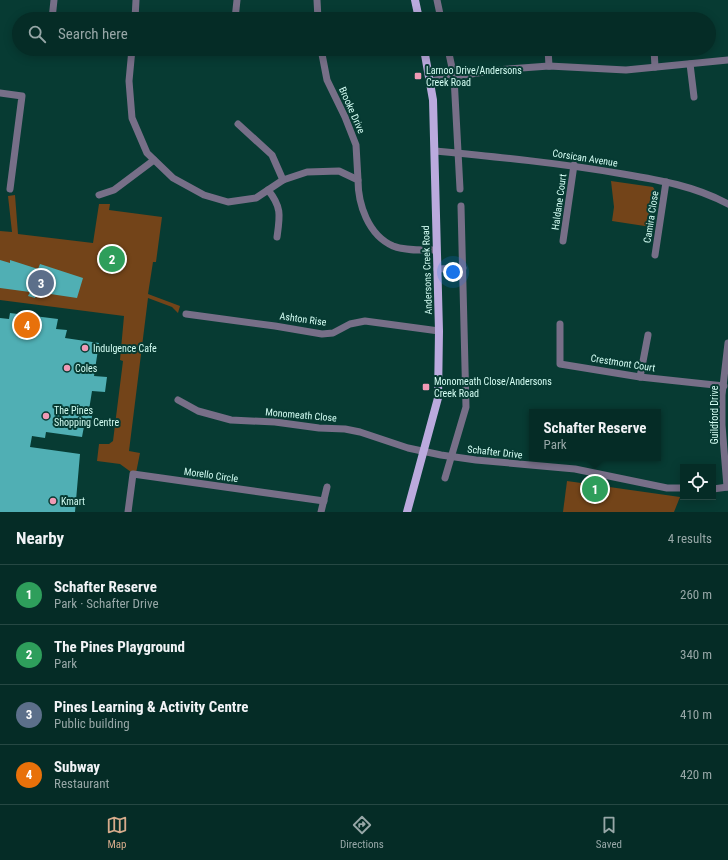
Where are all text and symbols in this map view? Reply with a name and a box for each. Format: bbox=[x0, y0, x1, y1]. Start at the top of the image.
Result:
search box bbox=[12, 12, 716, 56]
icon: search bbox=[26, 23, 48, 45]
text: Search here bbox=[58, 25, 128, 43]
place label: Larnoo Drive/Andersons Creek Road bbox=[426, 65, 522, 88]
marker: Larnoo Drive/Andersons Creek Road bbox=[413, 71, 423, 81]
street label: Brooke Drive bbox=[337, 85, 367, 135]
street label: Corsican Avenue bbox=[552, 147, 619, 169]
street label: Haldane Court bbox=[550, 173, 568, 231]
street label: Camira Close bbox=[641, 190, 661, 244]
street label: Andersons Creek Road bbox=[420, 225, 434, 315]
pin: 2 bbox=[99, 244, 125, 274]
your location bbox=[443, 262, 463, 282]
pin: 3 bbox=[28, 268, 54, 298]
pin: 4 bbox=[14, 310, 40, 340]
street label: Ashton Rise bbox=[279, 310, 327, 328]
marker: Indulgence Cafe bbox=[80, 343, 90, 353]
place label: Indulgence Cafe bbox=[93, 343, 157, 354]
street label: Crestmont Court bbox=[590, 352, 656, 374]
marker: Coles bbox=[62, 363, 72, 373]
place label: Coles bbox=[75, 363, 98, 374]
place label: Monomeath Close/Andersons Creek Road bbox=[434, 376, 552, 399]
marker: Monomeath Close/Andersons Creek Road bbox=[421, 382, 431, 392]
street label: Guildford Drive bbox=[709, 385, 720, 444]
place label: The Pines Shopping Centre bbox=[54, 405, 119, 428]
street label: Monomeath Close bbox=[265, 406, 338, 424]
popup bbox=[529, 409, 661, 461]
marker: The Pines Shopping Centre bbox=[41, 411, 51, 421]
text: Schafter Reserve bbox=[544, 419, 646, 437]
text: Park bbox=[544, 437, 567, 452]
street label: Schafter Drive bbox=[467, 444, 523, 460]
map controls bbox=[680, 464, 716, 500]
button: locate bbox=[680, 464, 716, 500]
street label: Morello Circle bbox=[183, 466, 239, 484]
pin: 1 bbox=[582, 474, 608, 504]
marker: Kmart bbox=[48, 496, 58, 506]
place label: Kmart bbox=[61, 496, 85, 507]
text: Nearby bbox=[16, 528, 64, 548]
text: 4 results bbox=[668, 531, 712, 546]
text: Schafter Reserve bbox=[54, 578, 157, 596]
text: 1 bbox=[26, 587, 32, 602]
text: 260 m bbox=[680, 587, 712, 602]
text: Park · Schafter Drive bbox=[54, 596, 159, 611]
text: The Pines Playground bbox=[54, 638, 185, 656]
text: 2 bbox=[26, 647, 32, 662]
text: 340 m bbox=[680, 647, 712, 662]
text: Park bbox=[54, 656, 77, 671]
text: Pines Learning & Activity Centre bbox=[54, 698, 248, 716]
text: 3 bbox=[26, 707, 32, 722]
text: 410 m bbox=[680, 707, 712, 722]
text: Public building bbox=[54, 716, 130, 731]
text: Subway bbox=[54, 758, 100, 776]
text: 4 bbox=[26, 767, 32, 782]
text: 420 m bbox=[680, 767, 712, 782]
text: Restaurant bbox=[54, 776, 109, 791]
tab: Map bbox=[106, 814, 128, 851]
tab: Directions bbox=[340, 814, 384, 851]
tab: Saved bbox=[596, 814, 622, 851]

